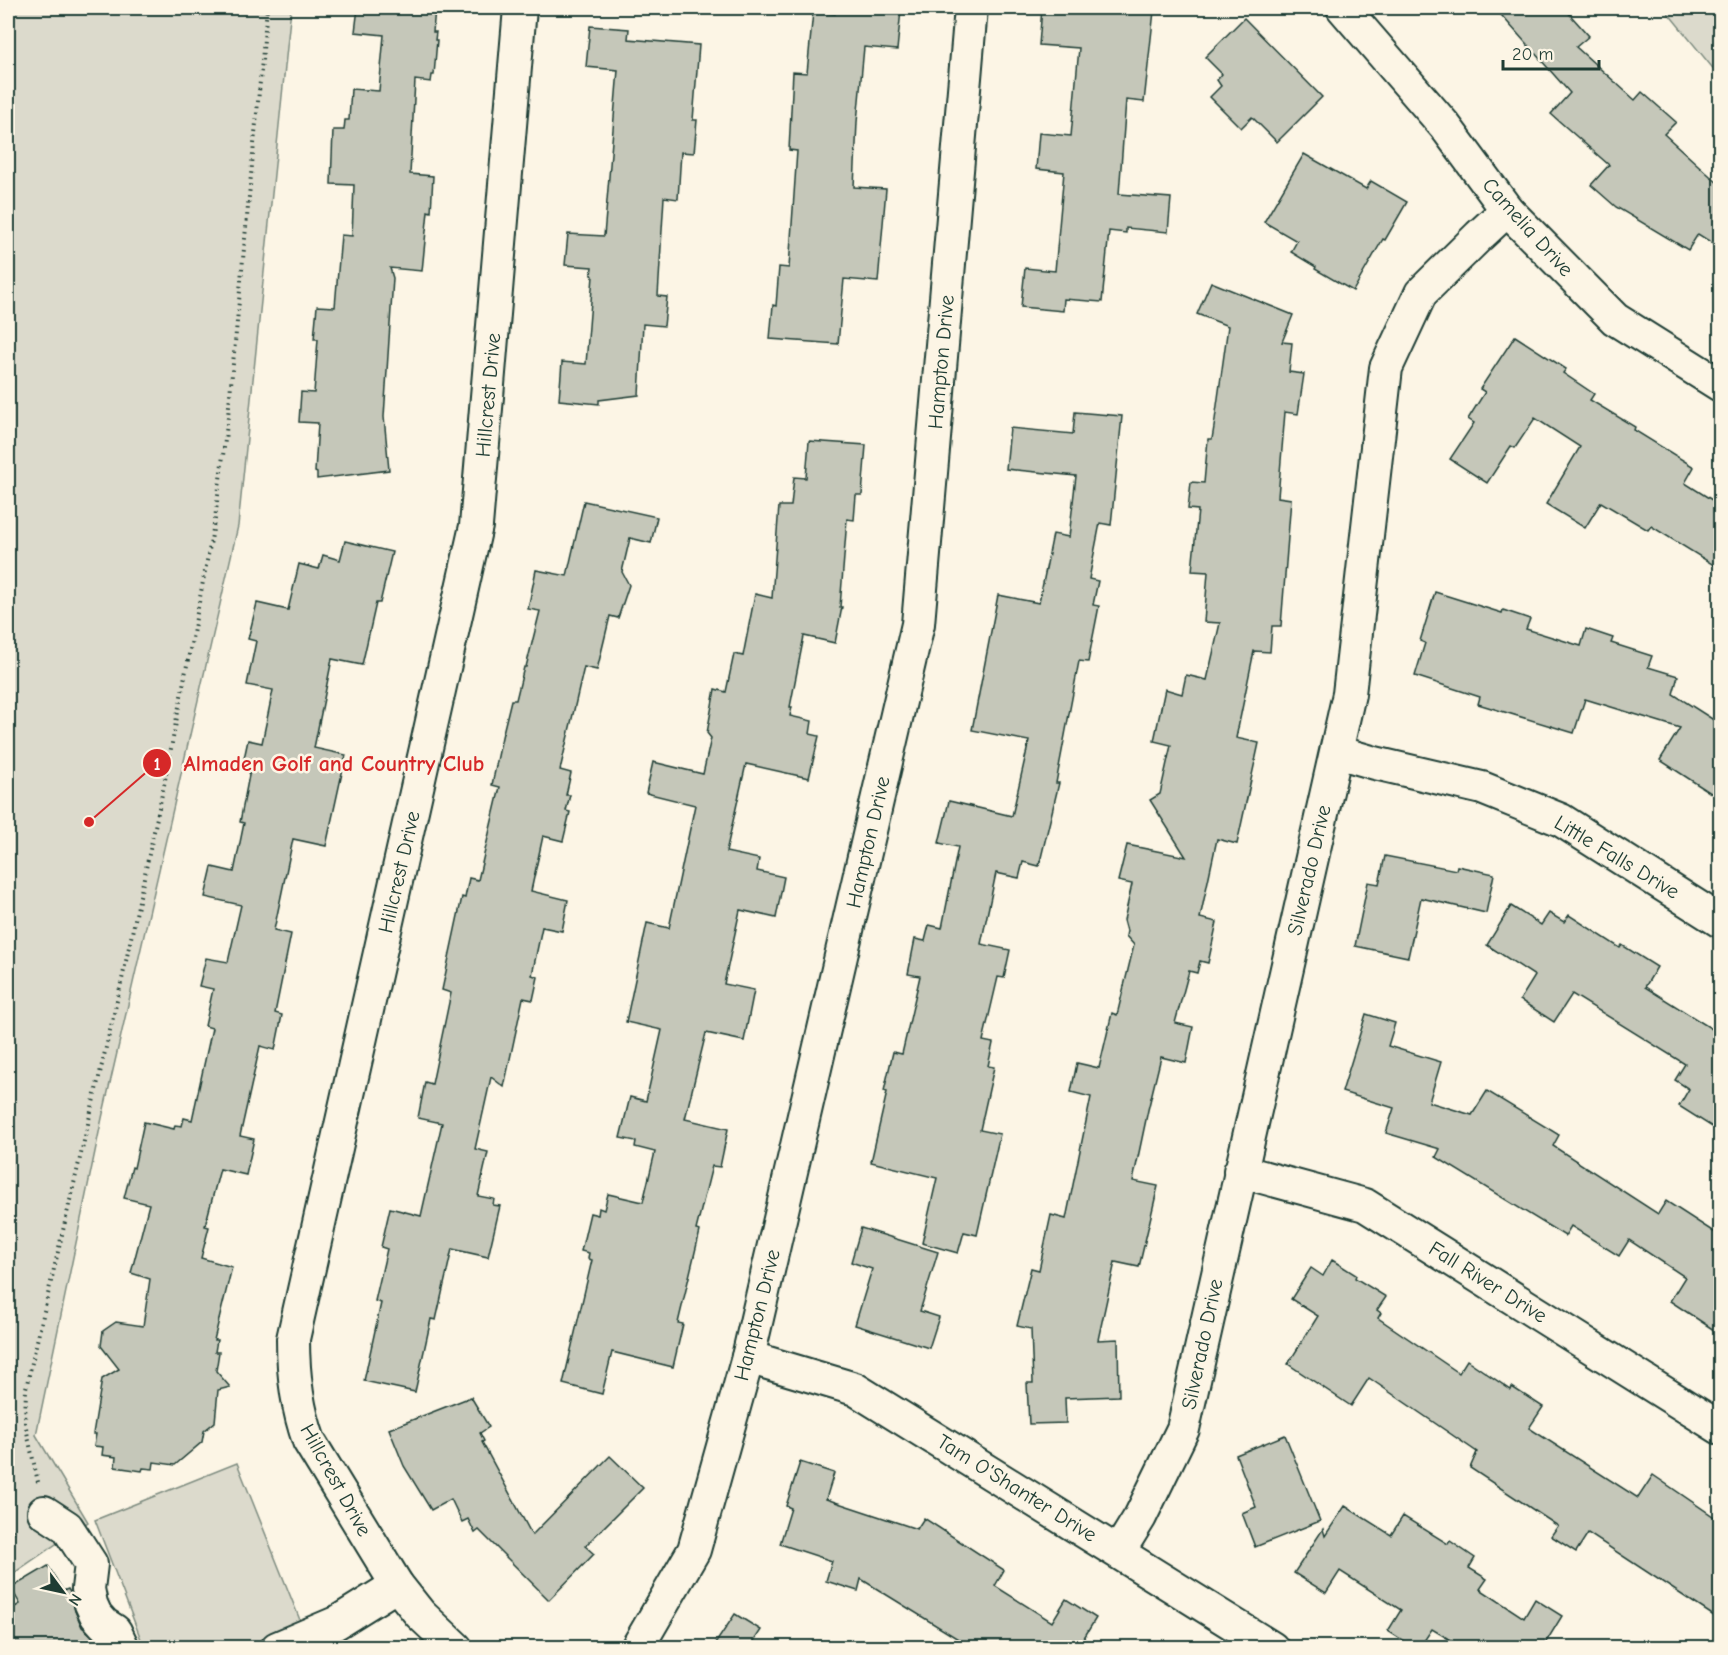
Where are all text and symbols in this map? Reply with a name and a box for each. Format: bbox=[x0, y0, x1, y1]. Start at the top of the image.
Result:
scale bar bbox=[1503, 33, 1599, 71]
text: 20 m bbox=[1512, 44, 1553, 65]
street label: Camelia Drive bbox=[1478, 173, 1578, 281]
street label: Hampton Drive bbox=[923, 294, 959, 430]
street label: Hillcrest Drive bbox=[471, 332, 505, 458]
callout: Almaden Golf and Country Club bbox=[142, 743, 497, 783]
text: Almaden Golf and Country Club bbox=[184, 751, 484, 777]
text: 1 bbox=[153, 754, 161, 775]
street label: Hampton Drive bbox=[841, 774, 895, 910]
street label: Silverado Drive bbox=[1282, 802, 1336, 938]
street label: Hillcrest Drive bbox=[373, 809, 425, 935]
street label: Little Falls Drive bbox=[1550, 810, 1684, 904]
street label: Fall River Drive bbox=[1425, 1236, 1551, 1328]
street label: Hampton Drive bbox=[729, 1247, 785, 1383]
street label: Silverado Drive bbox=[1176, 1276, 1228, 1412]
street label: Hillcrest Drive bbox=[295, 1420, 377, 1540]
street label: Tam O'Shanter Drive bbox=[933, 1429, 1101, 1547]
north arrow bbox=[33, 1562, 93, 1622]
text: N bbox=[64, 1590, 85, 1609]

